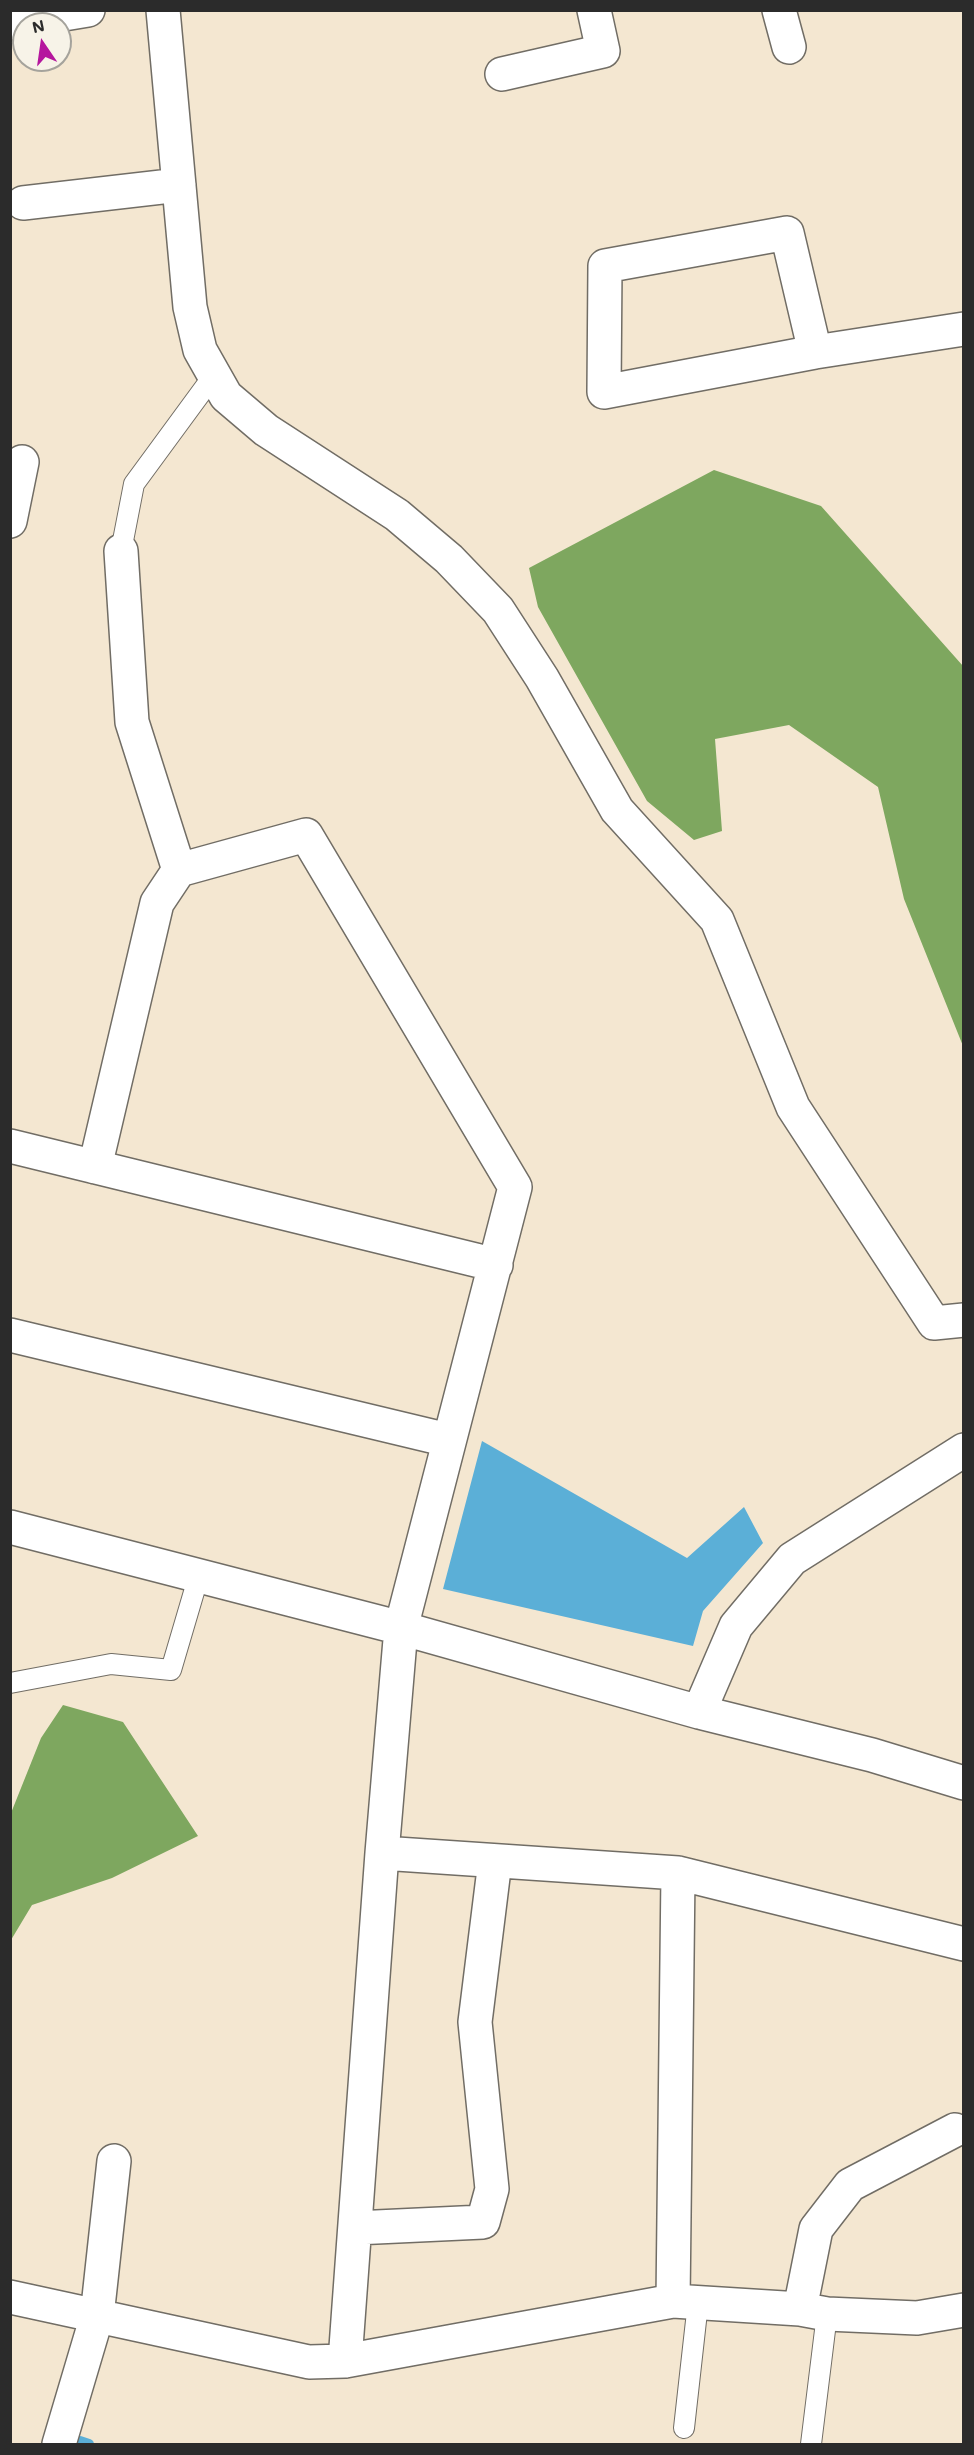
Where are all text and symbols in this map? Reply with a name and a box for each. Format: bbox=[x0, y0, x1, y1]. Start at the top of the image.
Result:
north arrow bbox=[12, 12, 72, 72]
text: N bbox=[30, 14, 47, 38]

